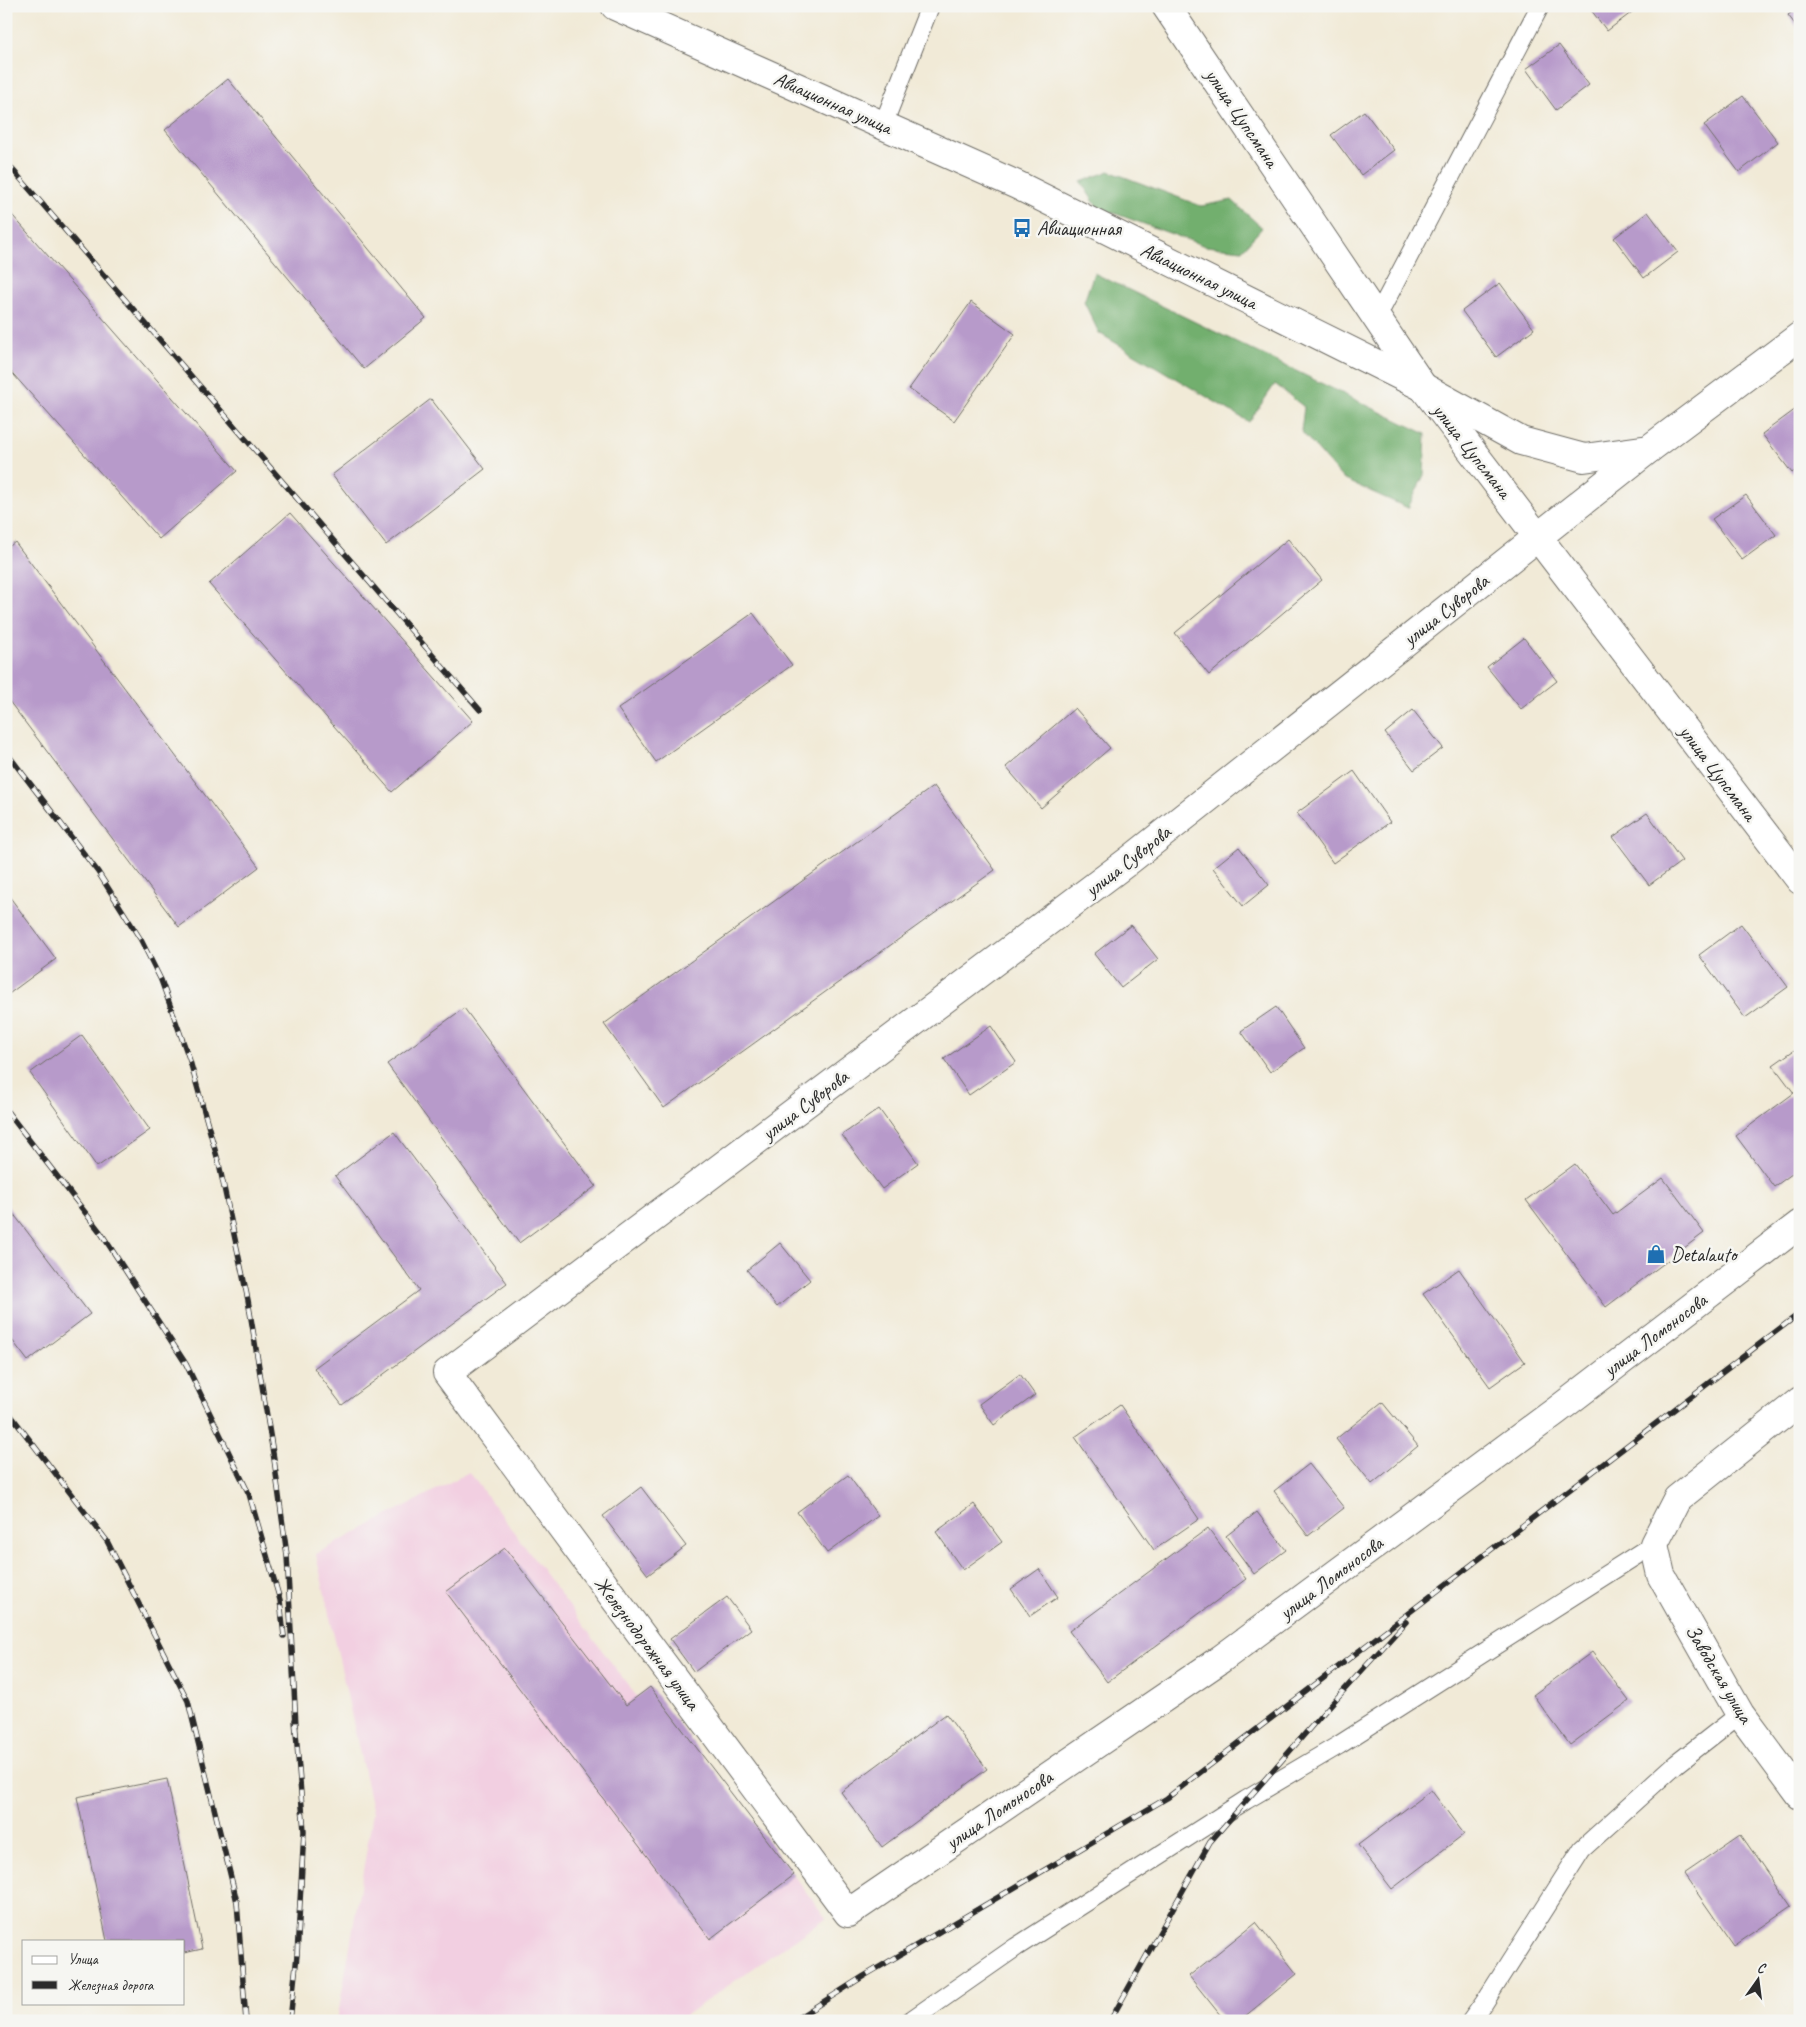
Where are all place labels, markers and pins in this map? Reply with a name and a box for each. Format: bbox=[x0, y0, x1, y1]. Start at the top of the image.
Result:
place label: Авиационная bbox=[1037, 216, 1123, 241]
bus stop icon: Авиационная bbox=[1011, 217, 1033, 239]
place label: Detalauto bbox=[1671, 1242, 1739, 1267]
shop icon: Detalauto bbox=[1645, 1243, 1667, 1265]

